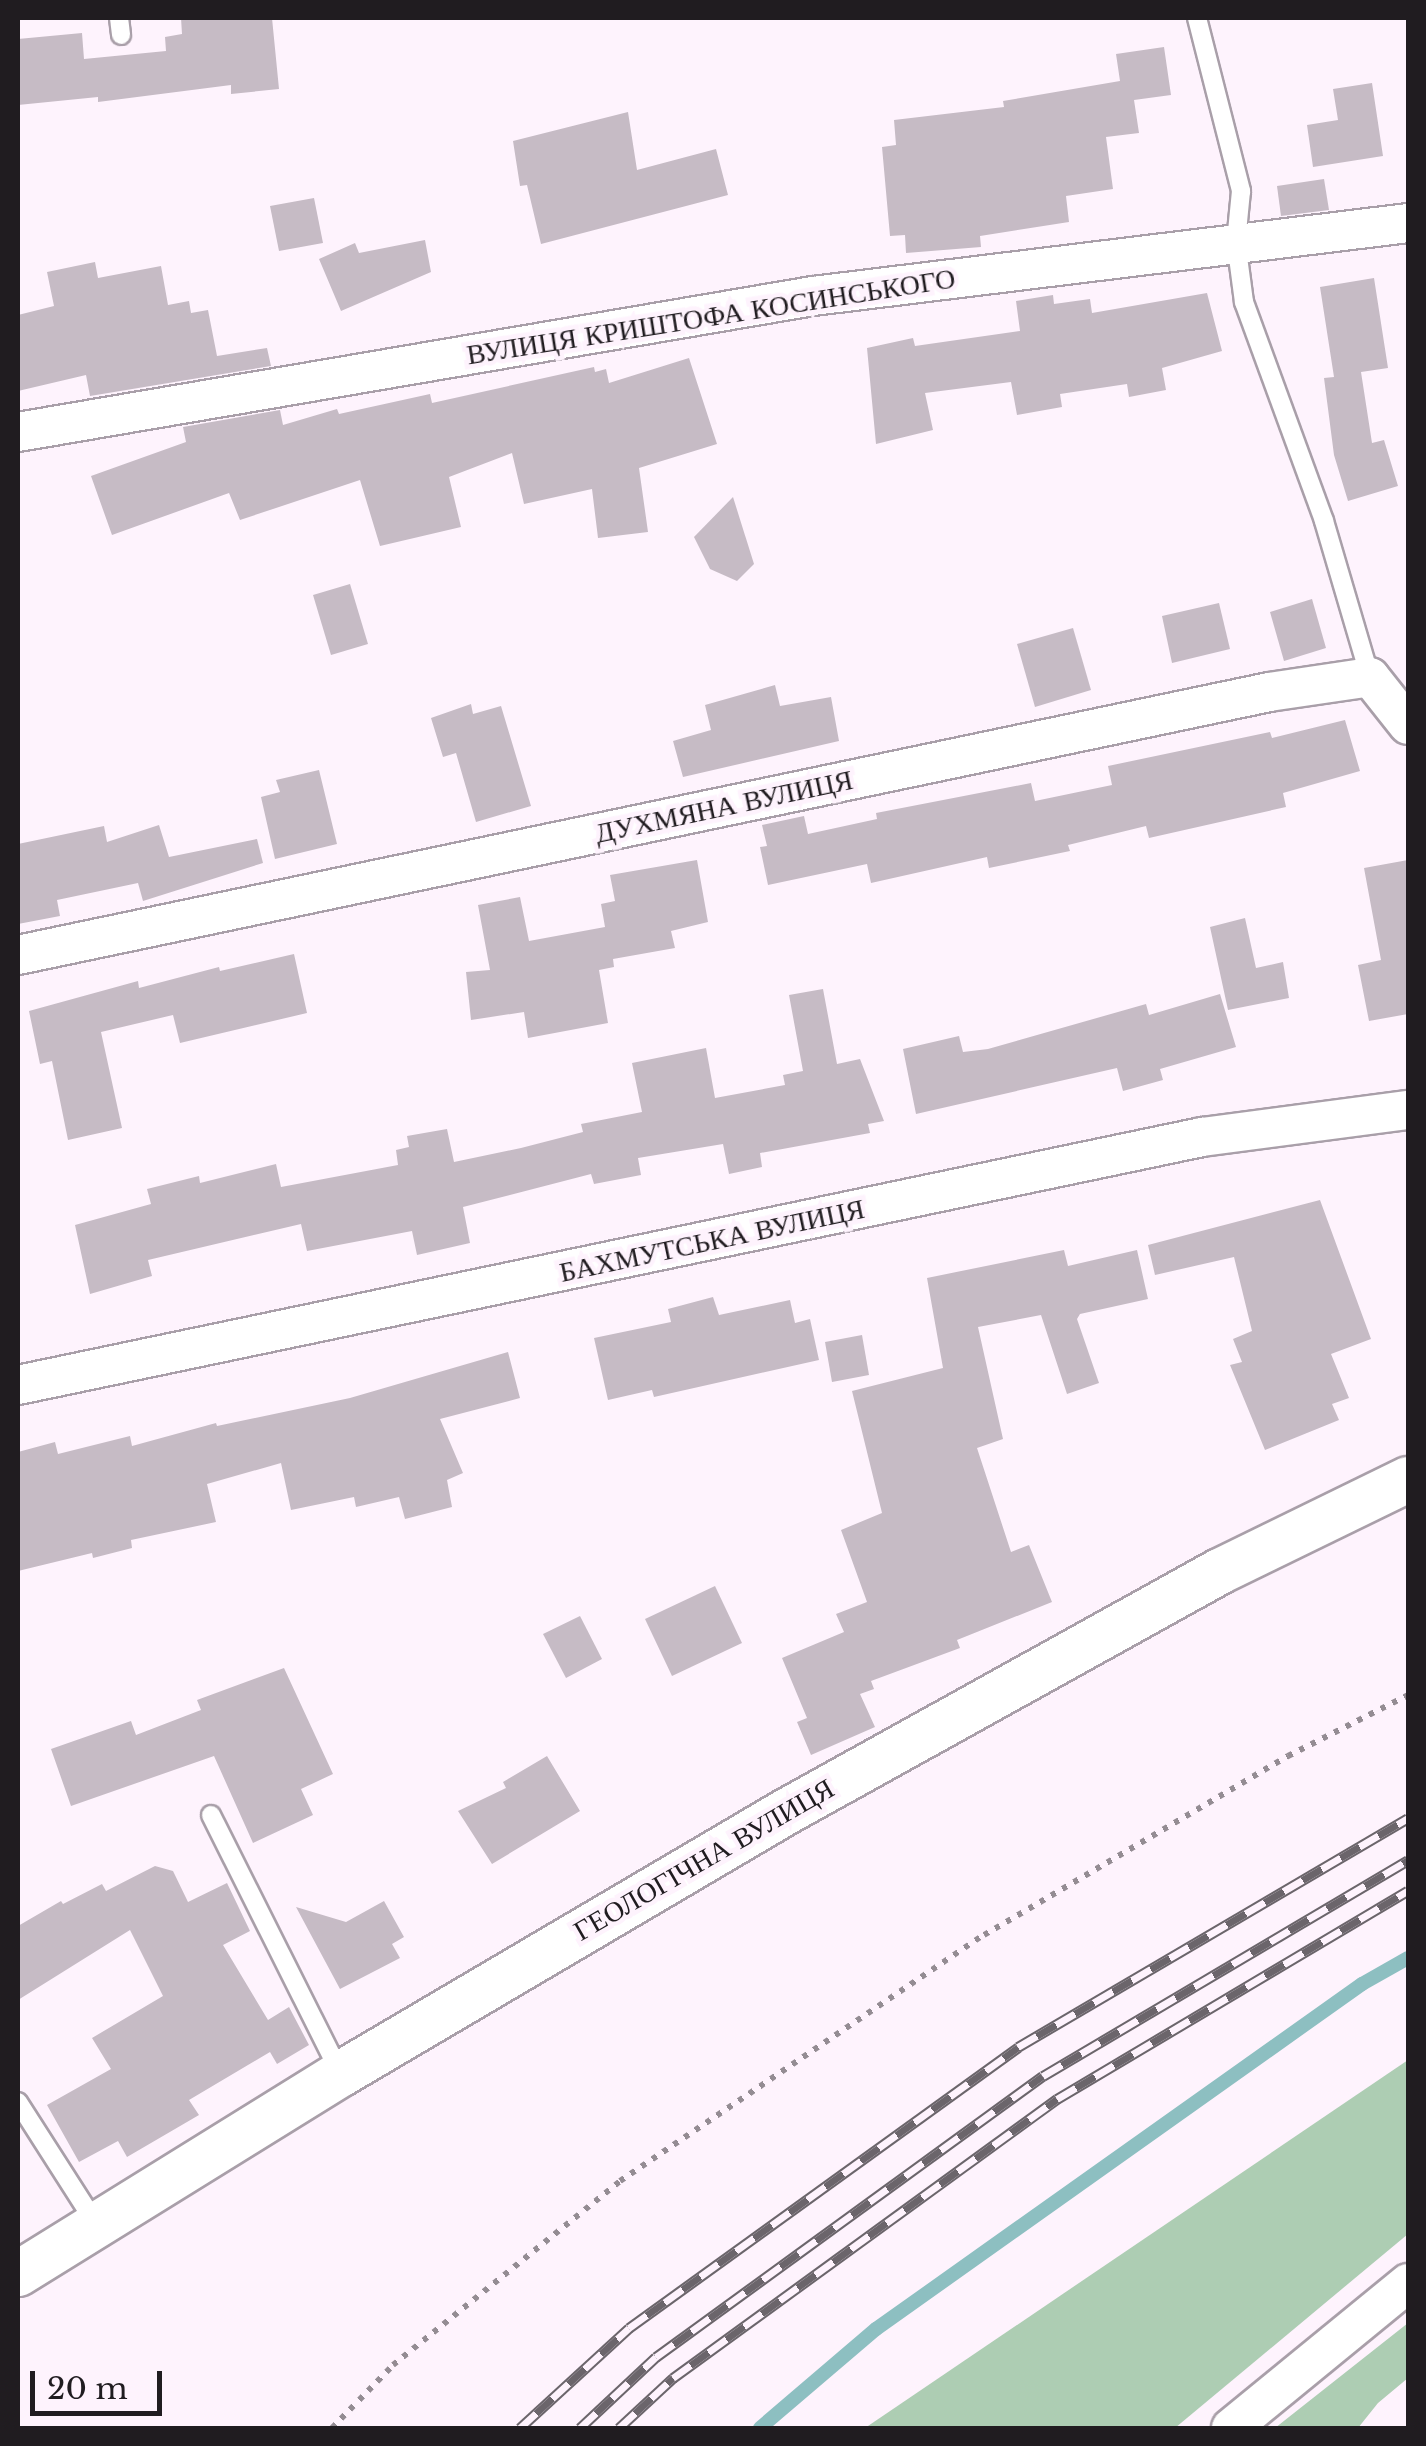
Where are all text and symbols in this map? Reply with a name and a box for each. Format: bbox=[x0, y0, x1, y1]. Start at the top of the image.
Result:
street label: ВУЛИЦЯ КРИШТОФА КОСИНСЬКОГО bbox=[464, 262, 958, 372]
street label: ДУХМЯНА ВУЛИЦЯ bbox=[592, 763, 856, 851]
street label: БАХМУТСЬКА ВУЛИЦЯ bbox=[556, 1192, 868, 1290]
street label: ГЕОЛОГІЧНА ВУЛИЦЯ bbox=[568, 1772, 840, 1948]
scale bar bbox=[35, 2351, 168, 2413]
text: 20 m bbox=[47, 2370, 128, 2407]

